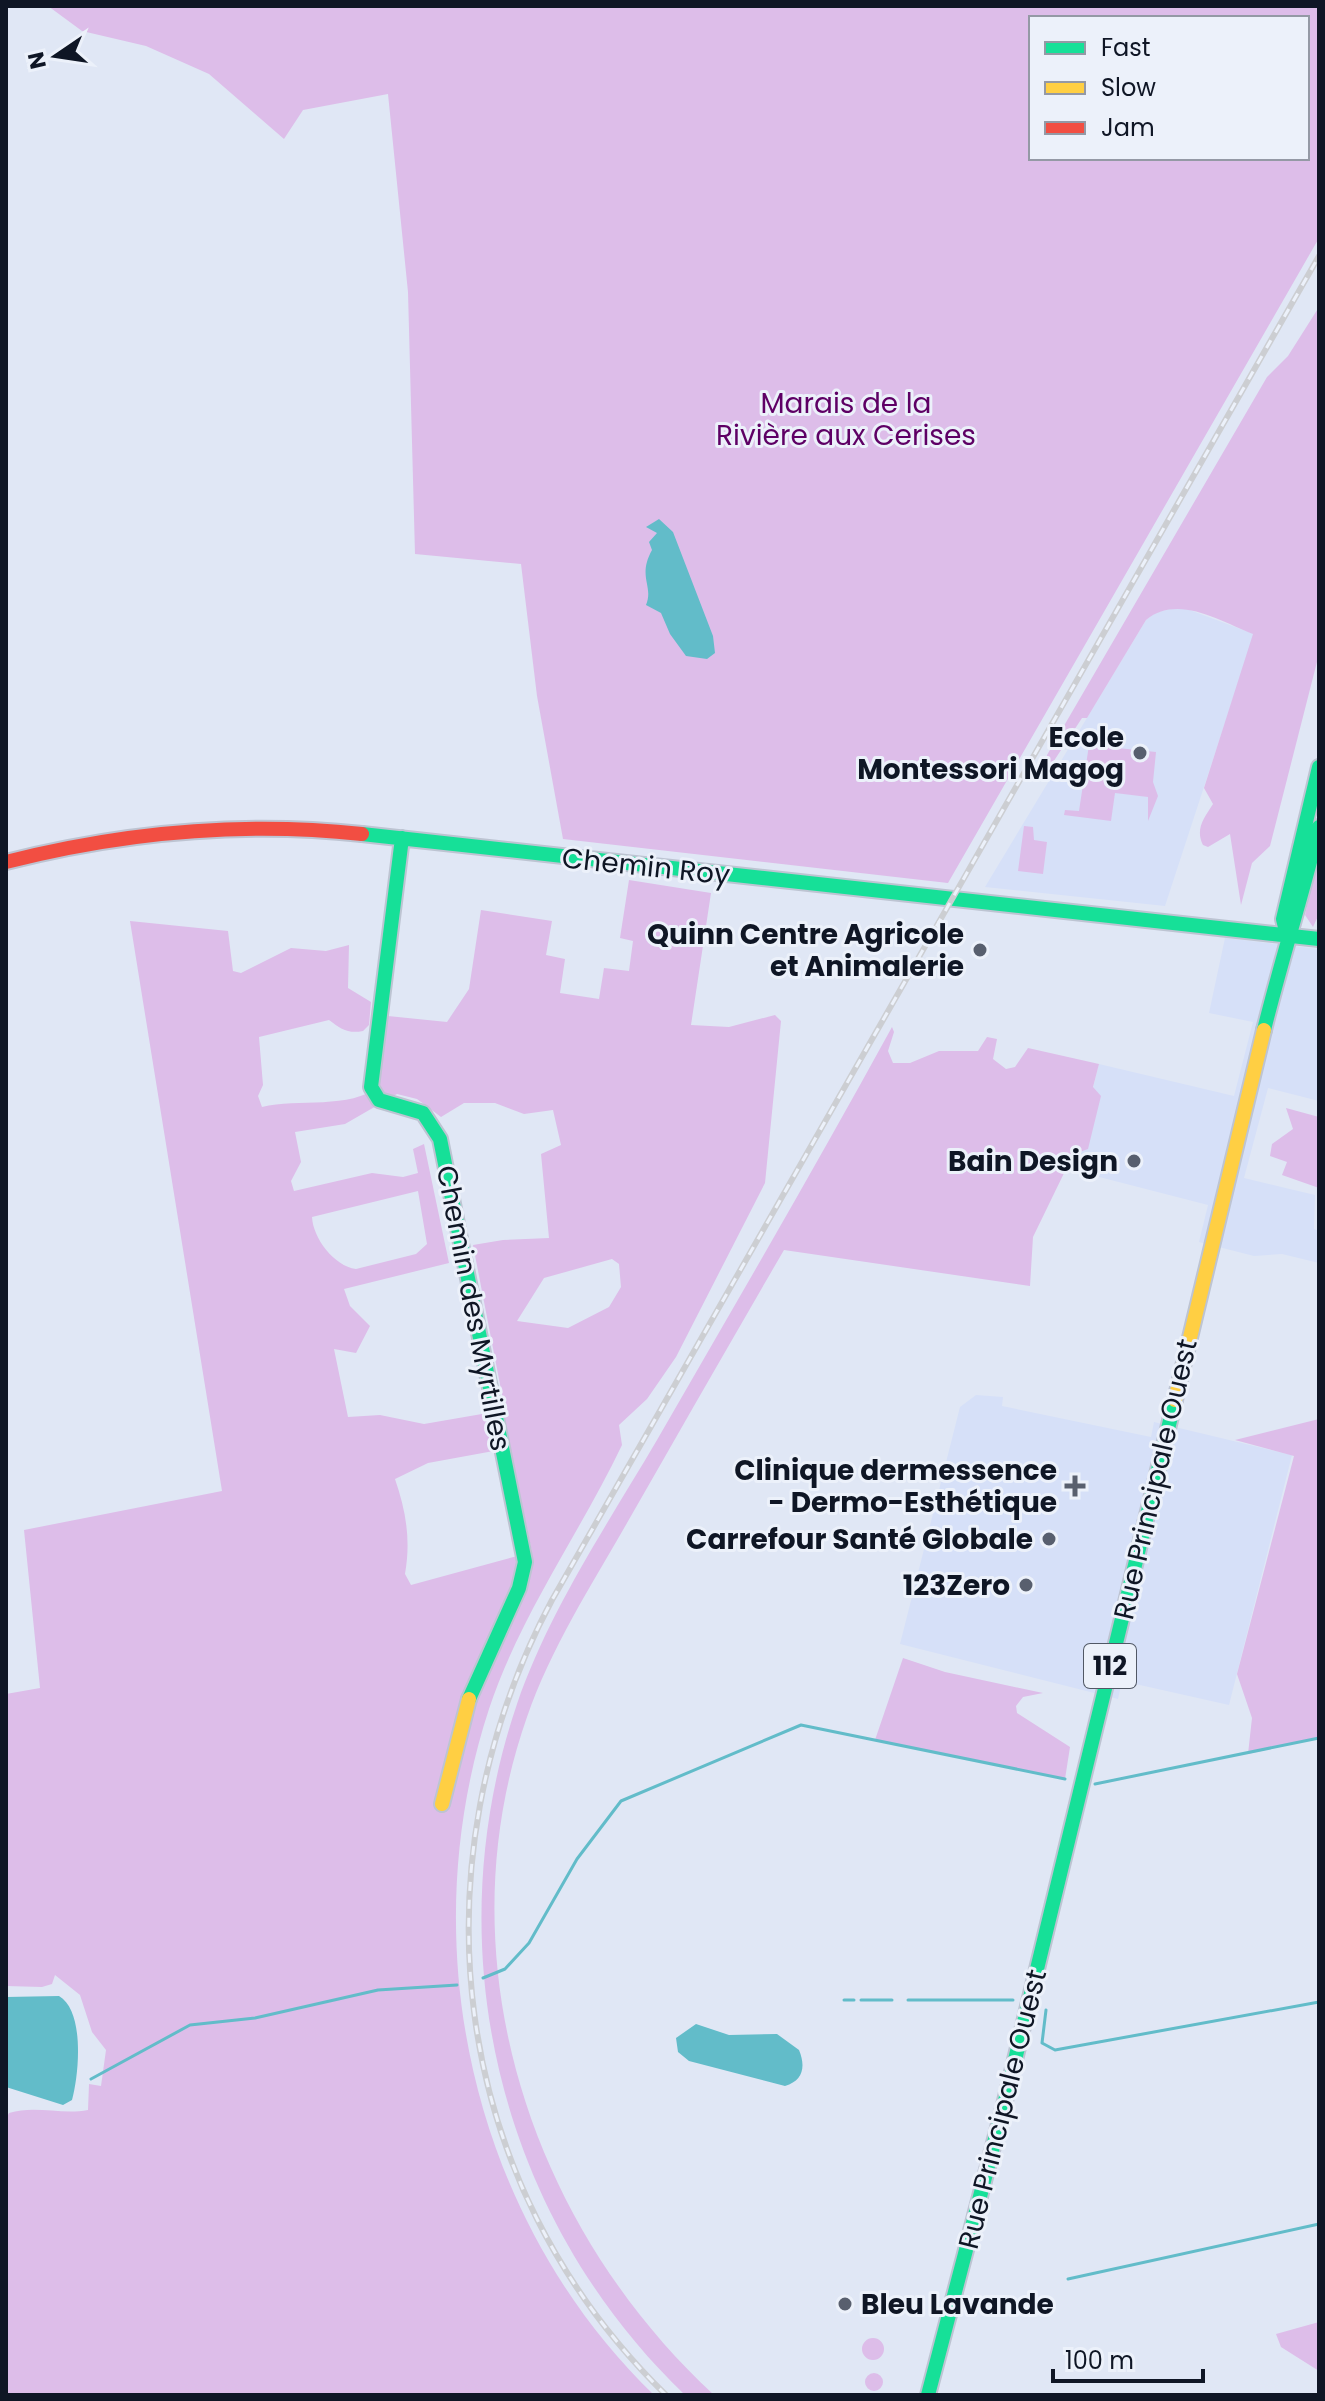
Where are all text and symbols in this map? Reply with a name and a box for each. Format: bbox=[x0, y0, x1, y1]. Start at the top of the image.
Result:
north arrow bbox=[16, 16, 96, 96]
legend bbox=[1029, 16, 1309, 160]
text: Fast bbox=[1101, 31, 1151, 64]
text: N bbox=[20, 49, 54, 72]
text: Slow bbox=[1101, 71, 1156, 104]
text: Jam bbox=[1101, 111, 1155, 144]
park label: Marais de la Rivière aux Cerises bbox=[716, 384, 976, 455]
place label: Ecole Montessori Magog bbox=[857, 718, 1124, 789]
marker: Ecole Montessori Magog bbox=[1131, 744, 1149, 762]
street label: Chemin Roy bbox=[560, 838, 732, 895]
place label: Quinn Centre Agricole et Animalerie bbox=[647, 915, 964, 986]
marker: Quinn Centre Agricole et Animalerie bbox=[971, 941, 989, 959]
place label: Bain Design bbox=[948, 1142, 1118, 1181]
marker: Bain Design bbox=[1125, 1152, 1143, 1170]
street label: Chemin des Myrtilles bbox=[427, 1162, 520, 1454]
street label: Rue Principale Ouest bbox=[1104, 1335, 1207, 1623]
place label: Clinique dermessence - Dermo-Esthétique bbox=[734, 1451, 1057, 1522]
marker: Clinique dermessence - Dermo-Esthétique bbox=[1064, 1475, 1086, 1497]
place label: Carrefour Santé Globale bbox=[686, 1520, 1033, 1559]
marker: Carrefour Santé Globale bbox=[1040, 1530, 1058, 1548]
place label: 123Zero bbox=[903, 1566, 1010, 1605]
marker: 123Zero bbox=[1017, 1576, 1035, 1594]
road number: 112 bbox=[1084, 1644, 1136, 1688]
street label: Rue Principale Ouest bbox=[949, 1965, 1056, 2253]
place label: Bleu Lavande bbox=[861, 2285, 1054, 2324]
marker: Bleu Lavande bbox=[836, 2295, 854, 2313]
scale bar bbox=[1053, 2333, 1203, 2383]
text: 100 m bbox=[1065, 2344, 1134, 2377]

